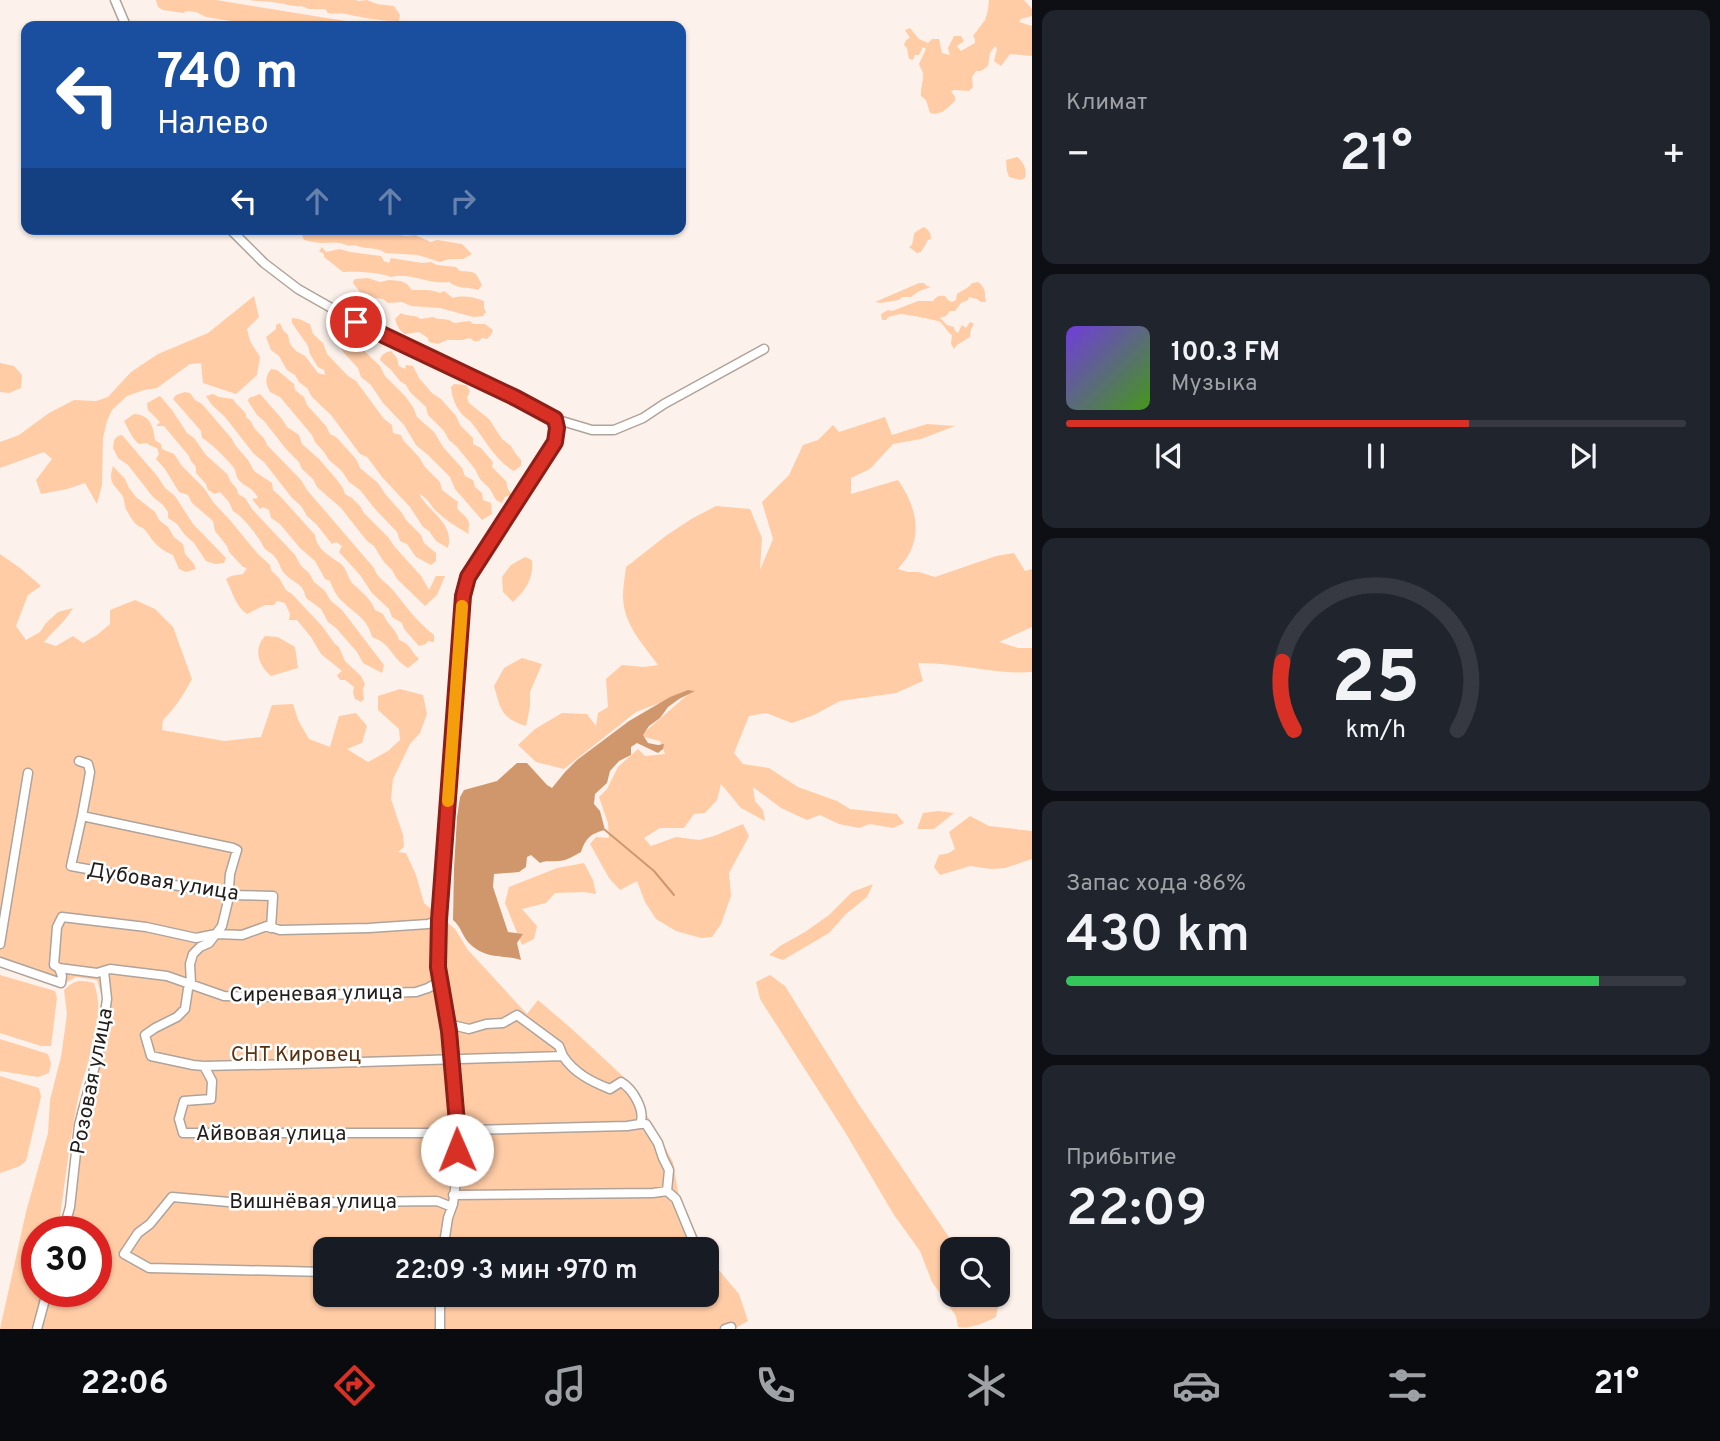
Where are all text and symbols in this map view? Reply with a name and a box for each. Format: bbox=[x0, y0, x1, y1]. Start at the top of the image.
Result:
text: 740 m bbox=[157, 44, 298, 106]
icon: left bbox=[42, 49, 133, 140]
text: Климат bbox=[1066, 89, 1147, 118]
text: Налево bbox=[157, 105, 269, 145]
text: 21° bbox=[1339, 123, 1413, 189]
text: − bbox=[1066, 132, 1091, 181]
text: + bbox=[1661, 132, 1686, 181]
icon: left bbox=[225, 182, 263, 220]
icon: ahead bbox=[298, 182, 336, 220]
icon: ahead bbox=[371, 182, 409, 220]
icon: right bbox=[444, 182, 482, 220]
pin bbox=[326, 292, 386, 352]
icon: arrive bbox=[337, 303, 375, 341]
text: 100.3 FM bbox=[1171, 337, 1280, 370]
text: Музыка bbox=[1171, 370, 1257, 399]
icon: previous bbox=[1150, 437, 1188, 475]
icon: pause bbox=[1357, 437, 1395, 475]
icon: next bbox=[1564, 437, 1602, 475]
text: 25 bbox=[1332, 637, 1421, 729]
text: km/h bbox=[1346, 715, 1406, 747]
street label: Дубовая улица bbox=[85, 857, 241, 908]
text: Запас хода · 86% bbox=[1066, 870, 1246, 899]
text: 430 km bbox=[1066, 904, 1250, 970]
street label: Сиреневая улица bbox=[229, 979, 403, 1010]
street label: Розовая улица bbox=[65, 1006, 120, 1157]
park label: СНТ Кировец bbox=[231, 1042, 361, 1069]
position arrow bbox=[420, 1113, 494, 1187]
street label: Айвовая улица bbox=[196, 1121, 346, 1148]
text: Прибытие bbox=[1066, 1144, 1176, 1173]
text: 22:09 bbox=[1066, 1178, 1208, 1244]
street label: Вишнёвая улица bbox=[229, 1189, 397, 1216]
speed limit sign: 30 bbox=[21, 1216, 112, 1307]
map controls bbox=[940, 1237, 1010, 1307]
button: search bbox=[940, 1237, 1010, 1307]
text: 22:09 · 3 мин · 970 m bbox=[395, 1255, 637, 1288]
icon: directions bbox=[330, 1361, 379, 1410]
icon: music bbox=[541, 1361, 590, 1410]
icon: phone bbox=[751, 1361, 800, 1410]
icon: climate bbox=[962, 1361, 1011, 1410]
icon: car bbox=[1172, 1361, 1221, 1410]
icon: filters bbox=[1383, 1361, 1432, 1410]
text: 22:06 bbox=[81, 1365, 168, 1405]
text: 21° bbox=[1593, 1365, 1639, 1405]

